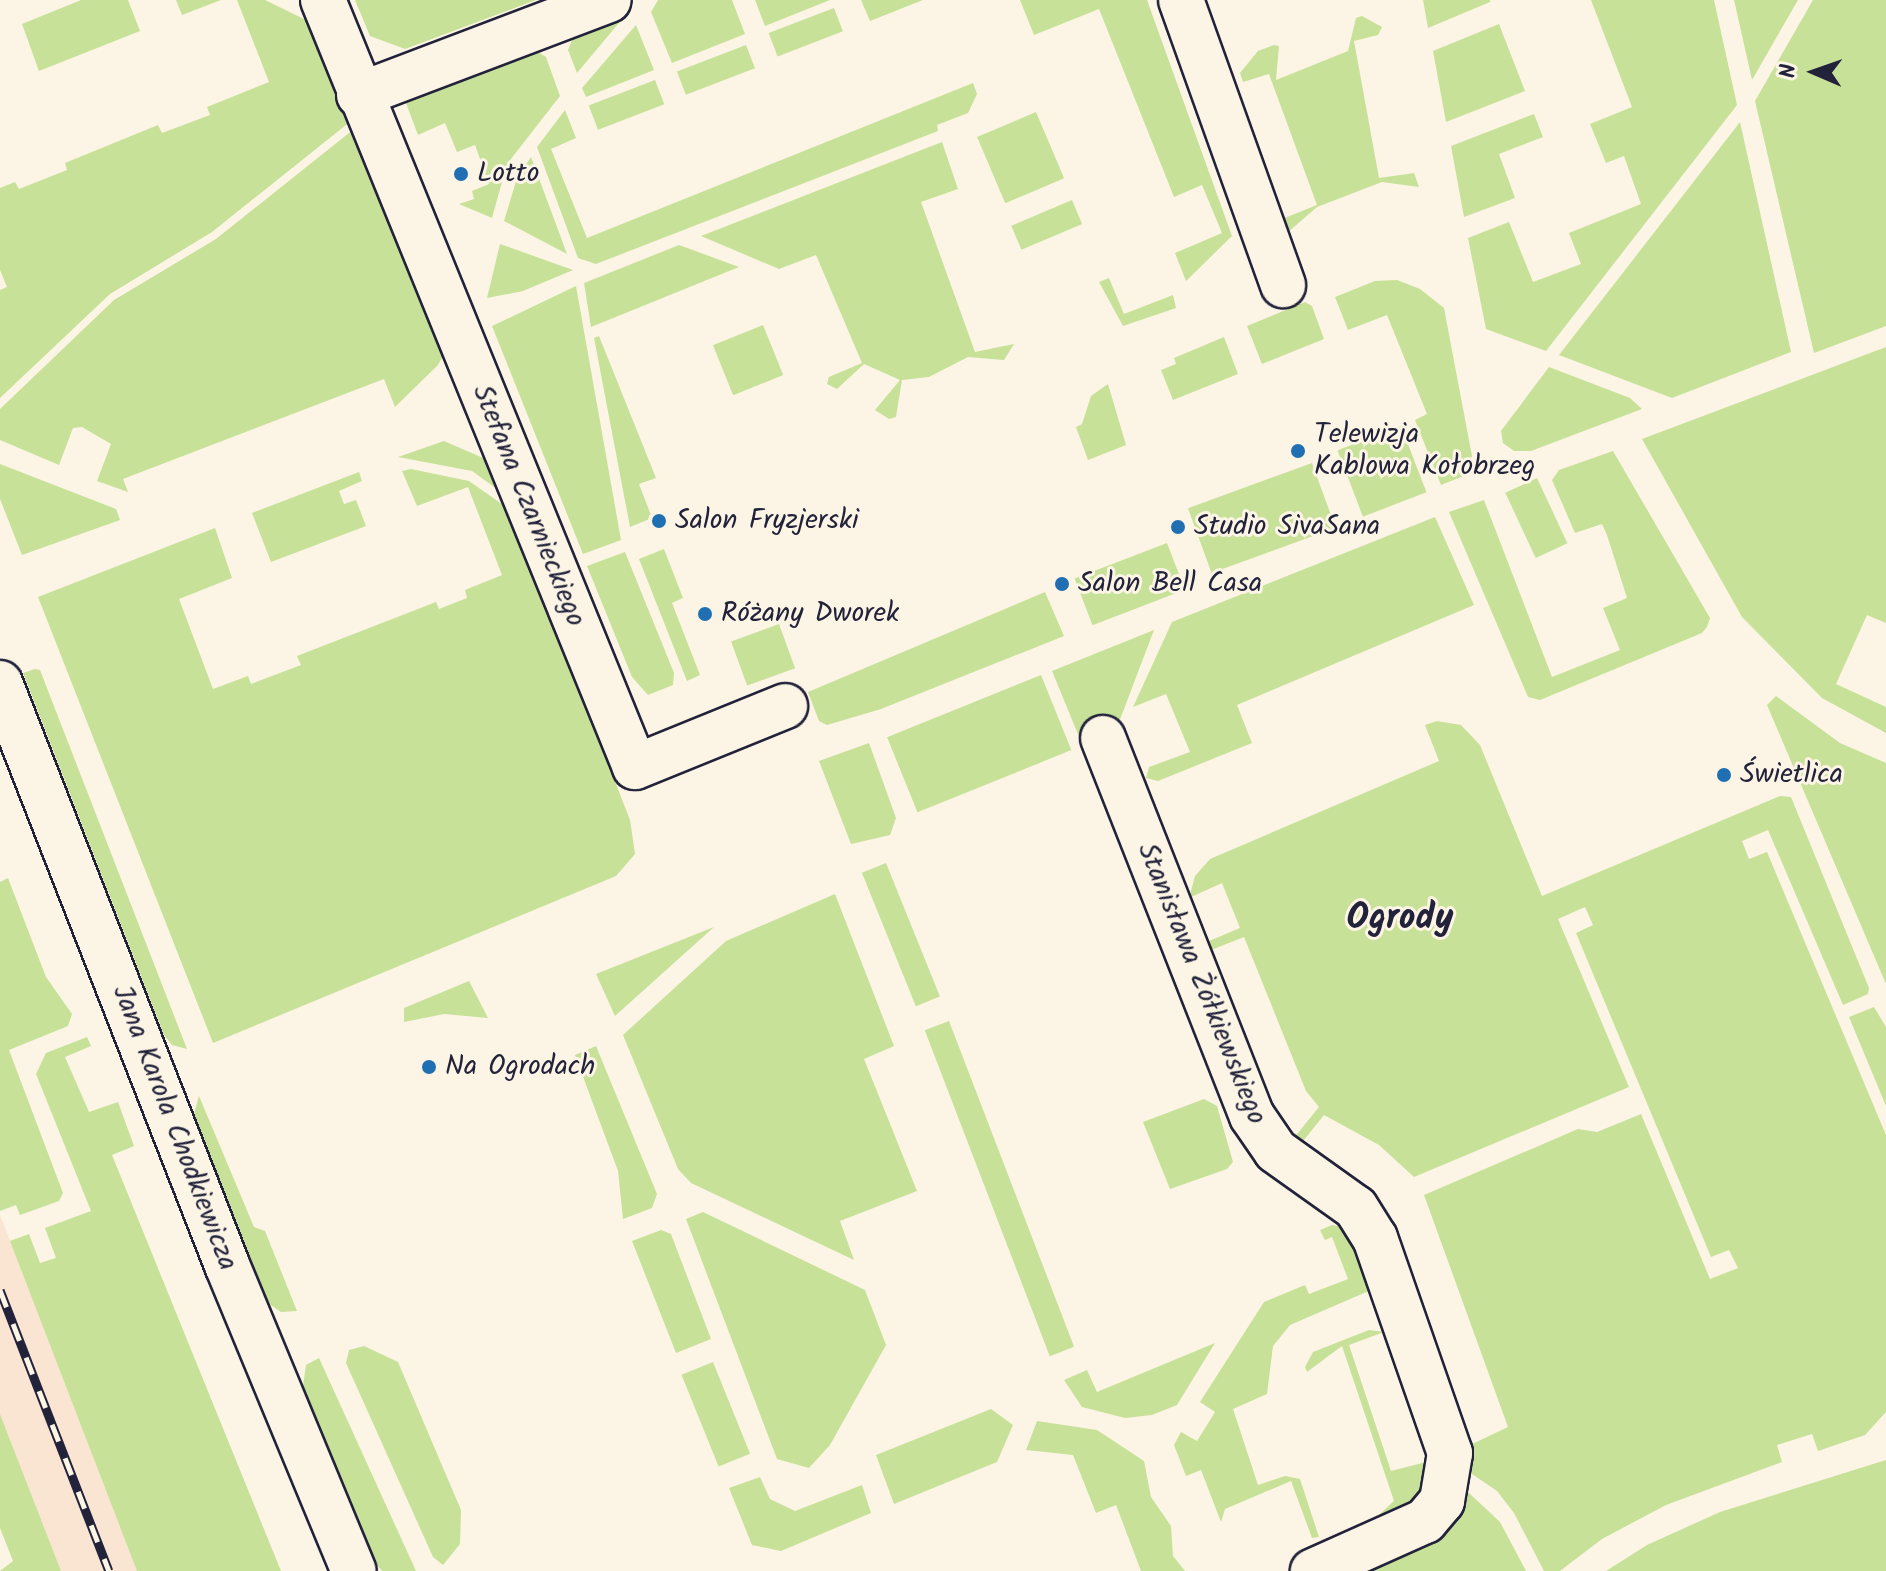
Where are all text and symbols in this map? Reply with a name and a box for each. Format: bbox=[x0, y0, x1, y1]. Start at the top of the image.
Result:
north arrow bbox=[1774, 32, 1854, 112]
text: N bbox=[1772, 64, 1807, 79]
place label: Lotto bbox=[477, 157, 539, 191]
marker: Lotto bbox=[452, 165, 470, 183]
street label: Stefana Czarnieckiego bbox=[464, 380, 592, 632]
place label: Telewizja Kablowa Kołobrzeg bbox=[1314, 418, 1535, 484]
marker: Telewizja Kablowa Kołobrzeg bbox=[1289, 442, 1307, 460]
place label: Salon Fryzjerski bbox=[675, 504, 859, 538]
place label: Studio SivaSana bbox=[1194, 510, 1380, 544]
marker: Salon Fryzjerski bbox=[650, 512, 668, 530]
marker: Studio SivaSana bbox=[1169, 518, 1187, 536]
place label: Salon Bell Casa bbox=[1078, 567, 1262, 601]
marker: Salon Bell Casa bbox=[1053, 575, 1071, 593]
place label: Różany Dworek bbox=[721, 597, 899, 631]
marker: Różany Dworek bbox=[696, 605, 714, 623]
place label: Świetlica bbox=[1740, 758, 1843, 792]
marker: Świetlica bbox=[1715, 766, 1733, 784]
street label: Stanisława Żółkiewskiego bbox=[1129, 838, 1273, 1130]
district label: Ogrody bbox=[1346, 897, 1454, 941]
street label: Jana Karola Chodkiewicza bbox=[104, 981, 244, 1275]
place label: Na Ogrodach bbox=[445, 1050, 595, 1084]
marker: Na Ogrodach bbox=[420, 1058, 438, 1076]

